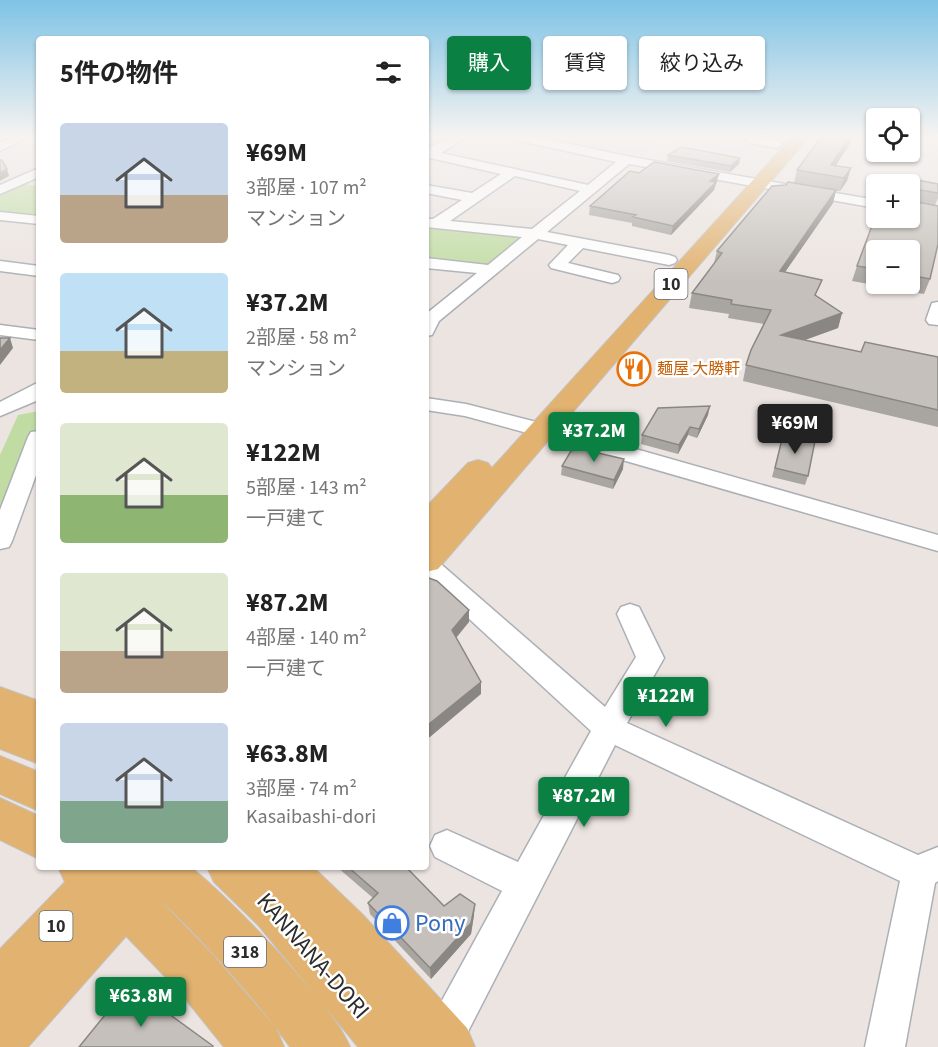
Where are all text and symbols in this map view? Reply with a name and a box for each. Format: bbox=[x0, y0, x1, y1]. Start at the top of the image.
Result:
chip: 購入 bbox=[447, 36, 531, 90]
chip: 賃貸 bbox=[543, 36, 627, 90]
chip: 絞り込み bbox=[639, 36, 765, 90]
text: 5件の物件 bbox=[60, 55, 178, 92]
icon: filters bbox=[372, 56, 405, 89]
map controls bbox=[866, 108, 920, 294]
button: locate bbox=[866, 108, 920, 162]
text: ¥69M bbox=[246, 134, 307, 171]
icon: home bbox=[108, 147, 180, 219]
text: 3部屋 · 107 m² bbox=[246, 174, 367, 202]
button: + bbox=[866, 174, 920, 228]
text: マンション bbox=[246, 205, 346, 233]
button: − bbox=[866, 240, 920, 294]
road number: 10 bbox=[654, 269, 688, 299]
text: ¥37.2M bbox=[246, 284, 329, 321]
icon: home bbox=[108, 297, 180, 369]
text: 2部屋 · 58 m² bbox=[246, 324, 357, 352]
restaurant icon: 麺屋 大勝軒 bbox=[616, 351, 652, 387]
text: マンション bbox=[246, 355, 346, 383]
place label: 麺屋 大勝軒 bbox=[657, 358, 740, 380]
pin: ¥69M bbox=[759, 404, 831, 455]
text: ¥69M bbox=[772, 409, 818, 437]
pin: ¥37.2M bbox=[545, 412, 643, 463]
text: ¥37.2M bbox=[562, 417, 626, 445]
text: ¥122M bbox=[246, 434, 321, 471]
icon: home bbox=[108, 447, 180, 519]
text: 5部屋 · 143 m² bbox=[246, 474, 367, 502]
text: 一戸建て bbox=[246, 505, 326, 533]
text: ¥87.2M bbox=[246, 584, 329, 621]
icon: home bbox=[108, 597, 180, 669]
text: 4部屋 · 140 m² bbox=[246, 624, 367, 652]
text: 一戸建て bbox=[246, 655, 326, 683]
pin: ¥122M bbox=[624, 677, 708, 728]
text: ¥122M bbox=[637, 682, 695, 710]
text: ¥63.8M bbox=[246, 735, 329, 772]
icon: home bbox=[108, 747, 180, 819]
text: 3部屋 · 74 m² bbox=[246, 775, 357, 803]
pin: ¥87.2M bbox=[535, 777, 633, 828]
text: ¥87.2M bbox=[552, 782, 616, 810]
text: Kasaibashi-dori bbox=[246, 803, 376, 831]
street label: KANNANA-DORI bbox=[248, 885, 378, 1027]
shop icon: Pony bbox=[374, 905, 410, 941]
place label: Pony bbox=[415, 906, 465, 941]
road number: 10 bbox=[40, 911, 72, 941]
road number: 318 bbox=[224, 937, 266, 967]
pin: ¥63.8M bbox=[92, 977, 190, 1028]
text: ¥63.8M bbox=[109, 982, 173, 1010]

